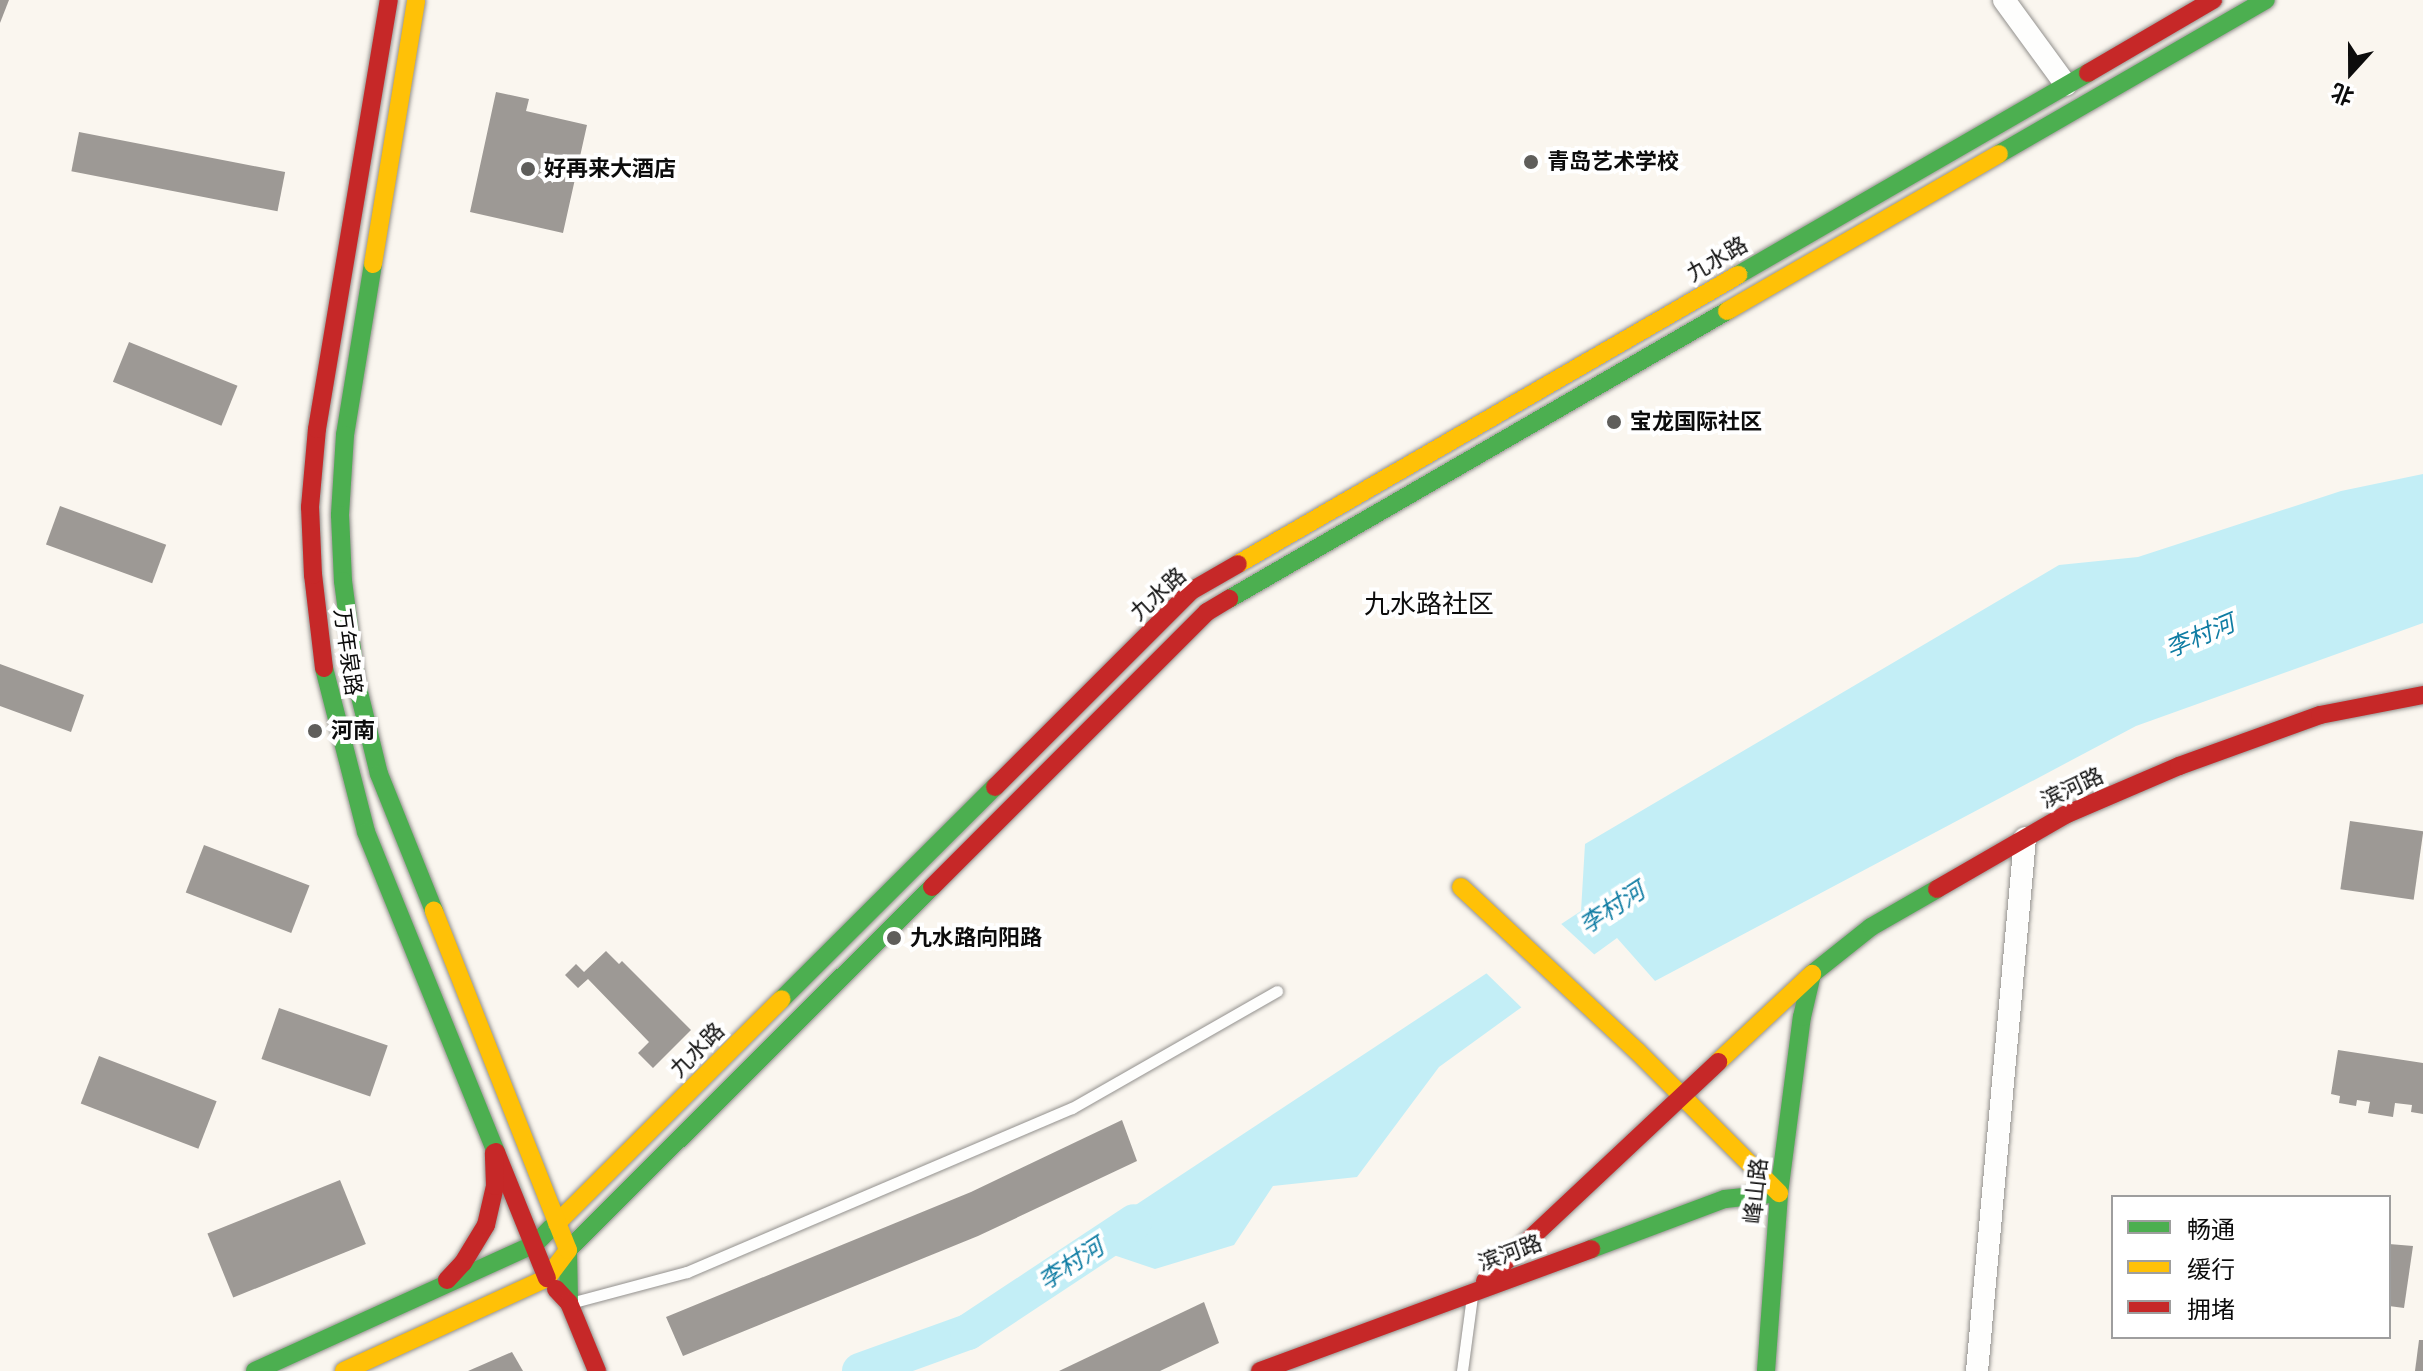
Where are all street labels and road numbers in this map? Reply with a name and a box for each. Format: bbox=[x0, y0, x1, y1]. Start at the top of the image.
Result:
street label: 九水路 bbox=[1682, 231, 1752, 287]
street label: 九水路 bbox=[1125, 562, 1191, 626]
street label: 万年泉路 bbox=[329, 607, 367, 697]
street label: 滨河路 bbox=[2037, 762, 2107, 814]
street label: 九水路 bbox=[664, 1017, 730, 1083]
street label: 峰山路 bbox=[1739, 1157, 1773, 1225]
street label: 滨河路 bbox=[1474, 1229, 1546, 1277]

